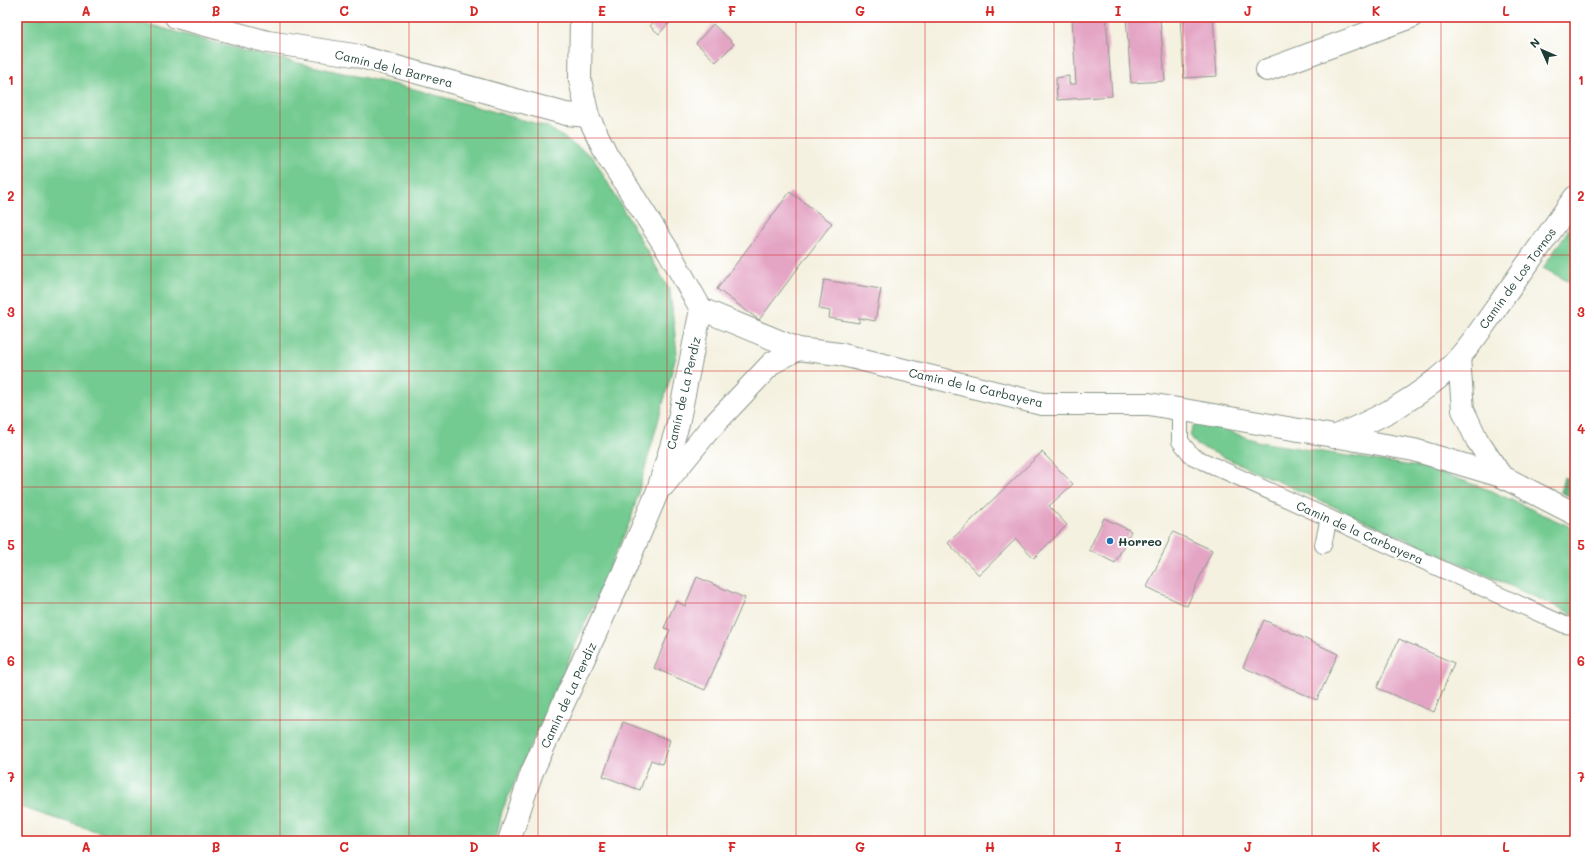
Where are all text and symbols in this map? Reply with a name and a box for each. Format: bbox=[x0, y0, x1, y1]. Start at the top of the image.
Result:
text: A bbox=[81, 2, 91, 19]
text: B bbox=[212, 2, 221, 19]
text: C bbox=[339, 2, 349, 19]
text: D bbox=[469, 2, 479, 19]
text: E bbox=[598, 2, 606, 19]
text: F bbox=[728, 2, 736, 19]
text: G bbox=[855, 2, 865, 19]
text: H bbox=[985, 2, 995, 19]
text: I bbox=[1115, 2, 1122, 19]
text: J bbox=[1244, 2, 1252, 19]
text: K bbox=[1372, 2, 1381, 19]
text: L bbox=[1502, 2, 1510, 19]
north arrow bbox=[1522, 30, 1562, 70]
text: N bbox=[1526, 34, 1543, 51]
street label: Camín de la Barrera bbox=[333, 46, 455, 90]
text: 1 bbox=[8, 71, 14, 88]
text: 1 bbox=[1578, 71, 1584, 88]
text: 2 bbox=[7, 187, 15, 204]
text: 2 bbox=[1577, 187, 1585, 204]
street label: Camín de Los Tornos bbox=[1475, 224, 1559, 332]
text: 3 bbox=[7, 303, 15, 320]
text: 3 bbox=[1577, 303, 1585, 320]
street label: Camín de La Perdiz bbox=[662, 335, 704, 451]
street label: Camin de la Carbayera bbox=[907, 364, 1045, 410]
text: 4 bbox=[7, 420, 15, 437]
text: 4 bbox=[1577, 420, 1585, 437]
street label: Camin de la Carbayera bbox=[1294, 497, 1426, 567]
place label: Horreo bbox=[1118, 533, 1162, 549]
text: 5 bbox=[7, 536, 15, 553]
marker: Horreo bbox=[1105, 536, 1115, 546]
text: 5 bbox=[1577, 536, 1585, 553]
street label: Camín de La Perdiz bbox=[536, 639, 600, 751]
text: 6 bbox=[7, 652, 15, 669]
text: 6 bbox=[1577, 652, 1585, 669]
text: 7 bbox=[7, 768, 15, 785]
text: 7 bbox=[1577, 768, 1585, 785]
text: A bbox=[81, 838, 91, 855]
text: B bbox=[212, 838, 221, 855]
text: C bbox=[339, 838, 349, 855]
text: D bbox=[469, 838, 479, 855]
text: E bbox=[598, 838, 606, 855]
text: F bbox=[728, 838, 736, 855]
text: G bbox=[855, 838, 865, 855]
text: H bbox=[985, 838, 995, 855]
text: I bbox=[1115, 838, 1122, 855]
text: J bbox=[1244, 838, 1252, 855]
text: K bbox=[1372, 838, 1381, 855]
text: L bbox=[1502, 838, 1510, 855]

